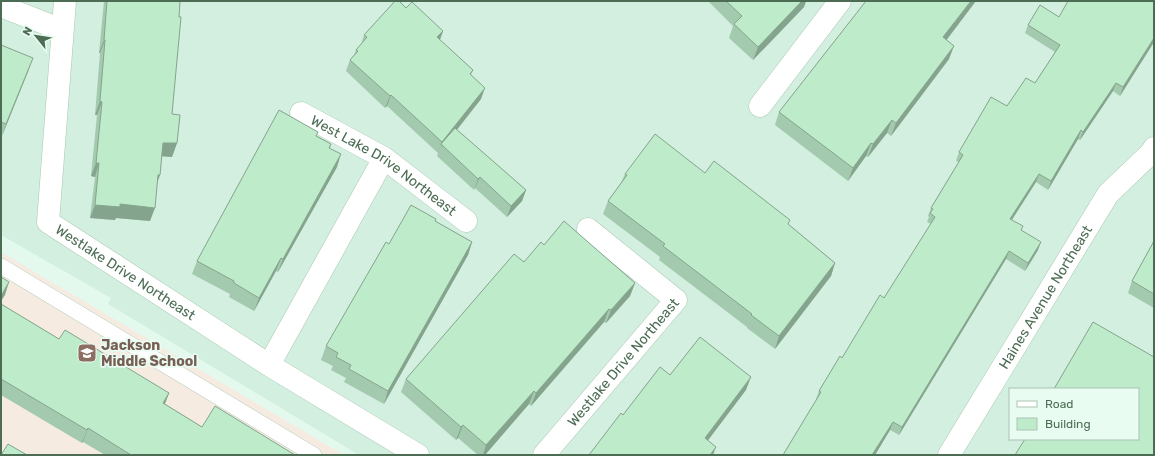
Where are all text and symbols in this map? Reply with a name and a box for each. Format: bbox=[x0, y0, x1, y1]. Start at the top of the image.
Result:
north arrow bbox=[16, 16, 56, 56]
text: N bbox=[20, 25, 35, 38]
street label: West Lake Drive Northeast bbox=[308, 111, 460, 219]
street label: Westlake Drive Northeast bbox=[52, 221, 199, 324]
street label: Haines Avenue Northeast bbox=[995, 221, 1096, 372]
street label: Westlake Drive Northeast bbox=[564, 294, 683, 430]
place label: Jackson Middle School bbox=[101, 337, 197, 370]
school or university icon: Jackson Middle School bbox=[76, 342, 98, 364]
legend bbox=[1009, 388, 1139, 440]
text: Road bbox=[1045, 397, 1073, 411]
text: Building bbox=[1045, 417, 1091, 431]

